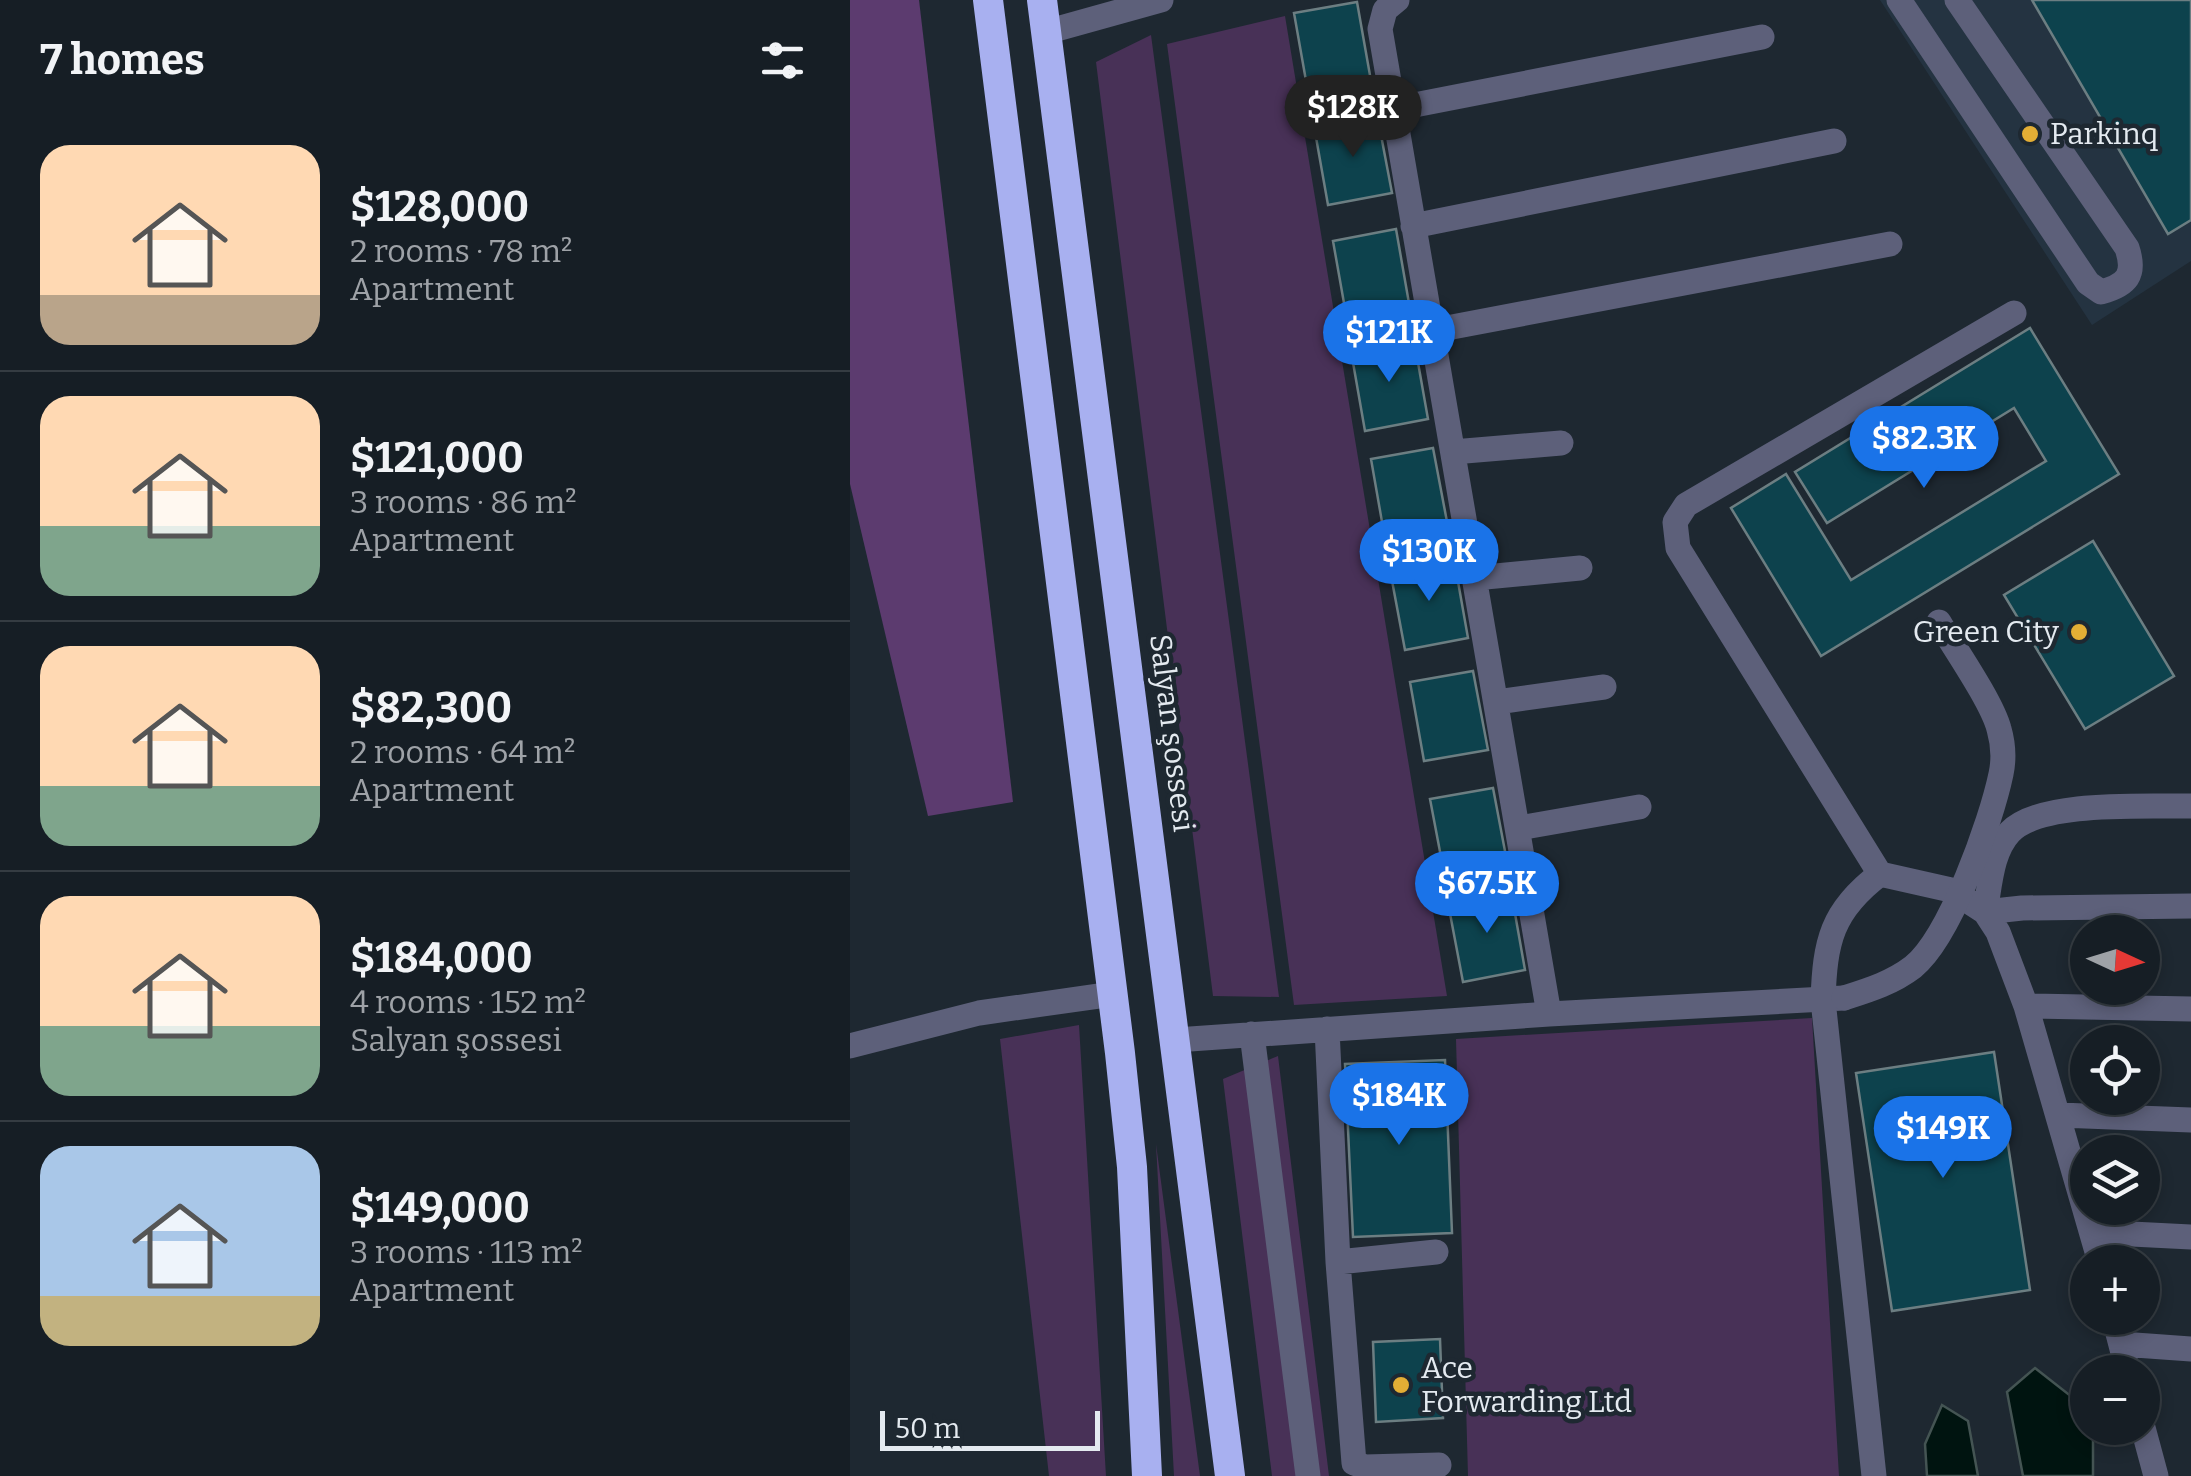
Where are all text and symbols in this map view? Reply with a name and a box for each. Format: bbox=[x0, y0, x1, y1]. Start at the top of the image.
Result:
icon: filters bbox=[755, 33, 810, 88]
text: 7 homes bbox=[40, 35, 205, 85]
pin: $128K bbox=[1283, 75, 1423, 160]
text: $128K bbox=[1307, 88, 1399, 126]
place label: Parkinq bbox=[2050, 116, 2159, 152]
marker: Parkinq bbox=[2019, 123, 2041, 145]
text: $128,000 bbox=[350, 182, 529, 232]
icon: home bbox=[120, 185, 240, 305]
text: 2 rooms · 78 m² bbox=[350, 232, 572, 270]
text: Apartment bbox=[350, 270, 514, 308]
pin: $121K bbox=[1319, 300, 1459, 385]
text: $121K bbox=[1345, 313, 1433, 351]
pin: $82.3K bbox=[1843, 406, 2005, 491]
text: $82.3K bbox=[1872, 419, 1976, 457]
text: $121,000 bbox=[350, 433, 524, 483]
icon: home bbox=[120, 436, 240, 556]
text: 3 rooms · 86 m² bbox=[350, 483, 577, 521]
pin: $130K bbox=[1359, 519, 1499, 604]
text: Apartment bbox=[350, 521, 514, 559]
text: $130K bbox=[1382, 532, 1476, 570]
place label: Green City bbox=[1913, 614, 2059, 650]
marker: Green City bbox=[2068, 621, 2090, 643]
street label: Salyan şossesi bbox=[1142, 632, 1202, 834]
text: $82,300 bbox=[350, 683, 512, 733]
icon: home bbox=[120, 686, 240, 806]
text: 2 rooms · 64 m² bbox=[350, 733, 575, 771]
text: Apartment bbox=[350, 771, 514, 809]
pin: $67.5K bbox=[1406, 851, 1568, 936]
text: $67.5K bbox=[1437, 864, 1537, 902]
north arrow bbox=[2070, 915, 2160, 1005]
map controls bbox=[2070, 915, 2160, 1445]
text: $184,000 bbox=[350, 933, 533, 983]
icon: home bbox=[120, 936, 240, 1056]
text: 4 rooms · 152 m² bbox=[350, 983, 586, 1021]
text: Salyan şossesi bbox=[350, 1021, 562, 1059]
button: locate bbox=[2070, 1025, 2160, 1115]
pin: $184K bbox=[1329, 1063, 1469, 1148]
text: $184K bbox=[1352, 1076, 1446, 1114]
pin: $149K bbox=[1873, 1096, 2013, 1181]
text: $149K bbox=[1896, 1109, 1990, 1147]
button: layers bbox=[2070, 1135, 2160, 1225]
text: $149,000 bbox=[350, 1183, 530, 1233]
icon: home bbox=[120, 1186, 240, 1306]
text: 3 rooms · 113 m² bbox=[350, 1233, 583, 1271]
button: + bbox=[2070, 1245, 2160, 1335]
text: Apartment bbox=[350, 1271, 514, 1309]
place label: Ace Forwarding Ltd bbox=[1421, 1350, 1632, 1420]
button: − bbox=[2070, 1355, 2160, 1445]
marker: Ace Forwarding Ltd bbox=[1390, 1374, 1412, 1396]
scale bar bbox=[880, 1406, 1100, 1450]
text: 50 m bbox=[895, 1412, 960, 1445]

